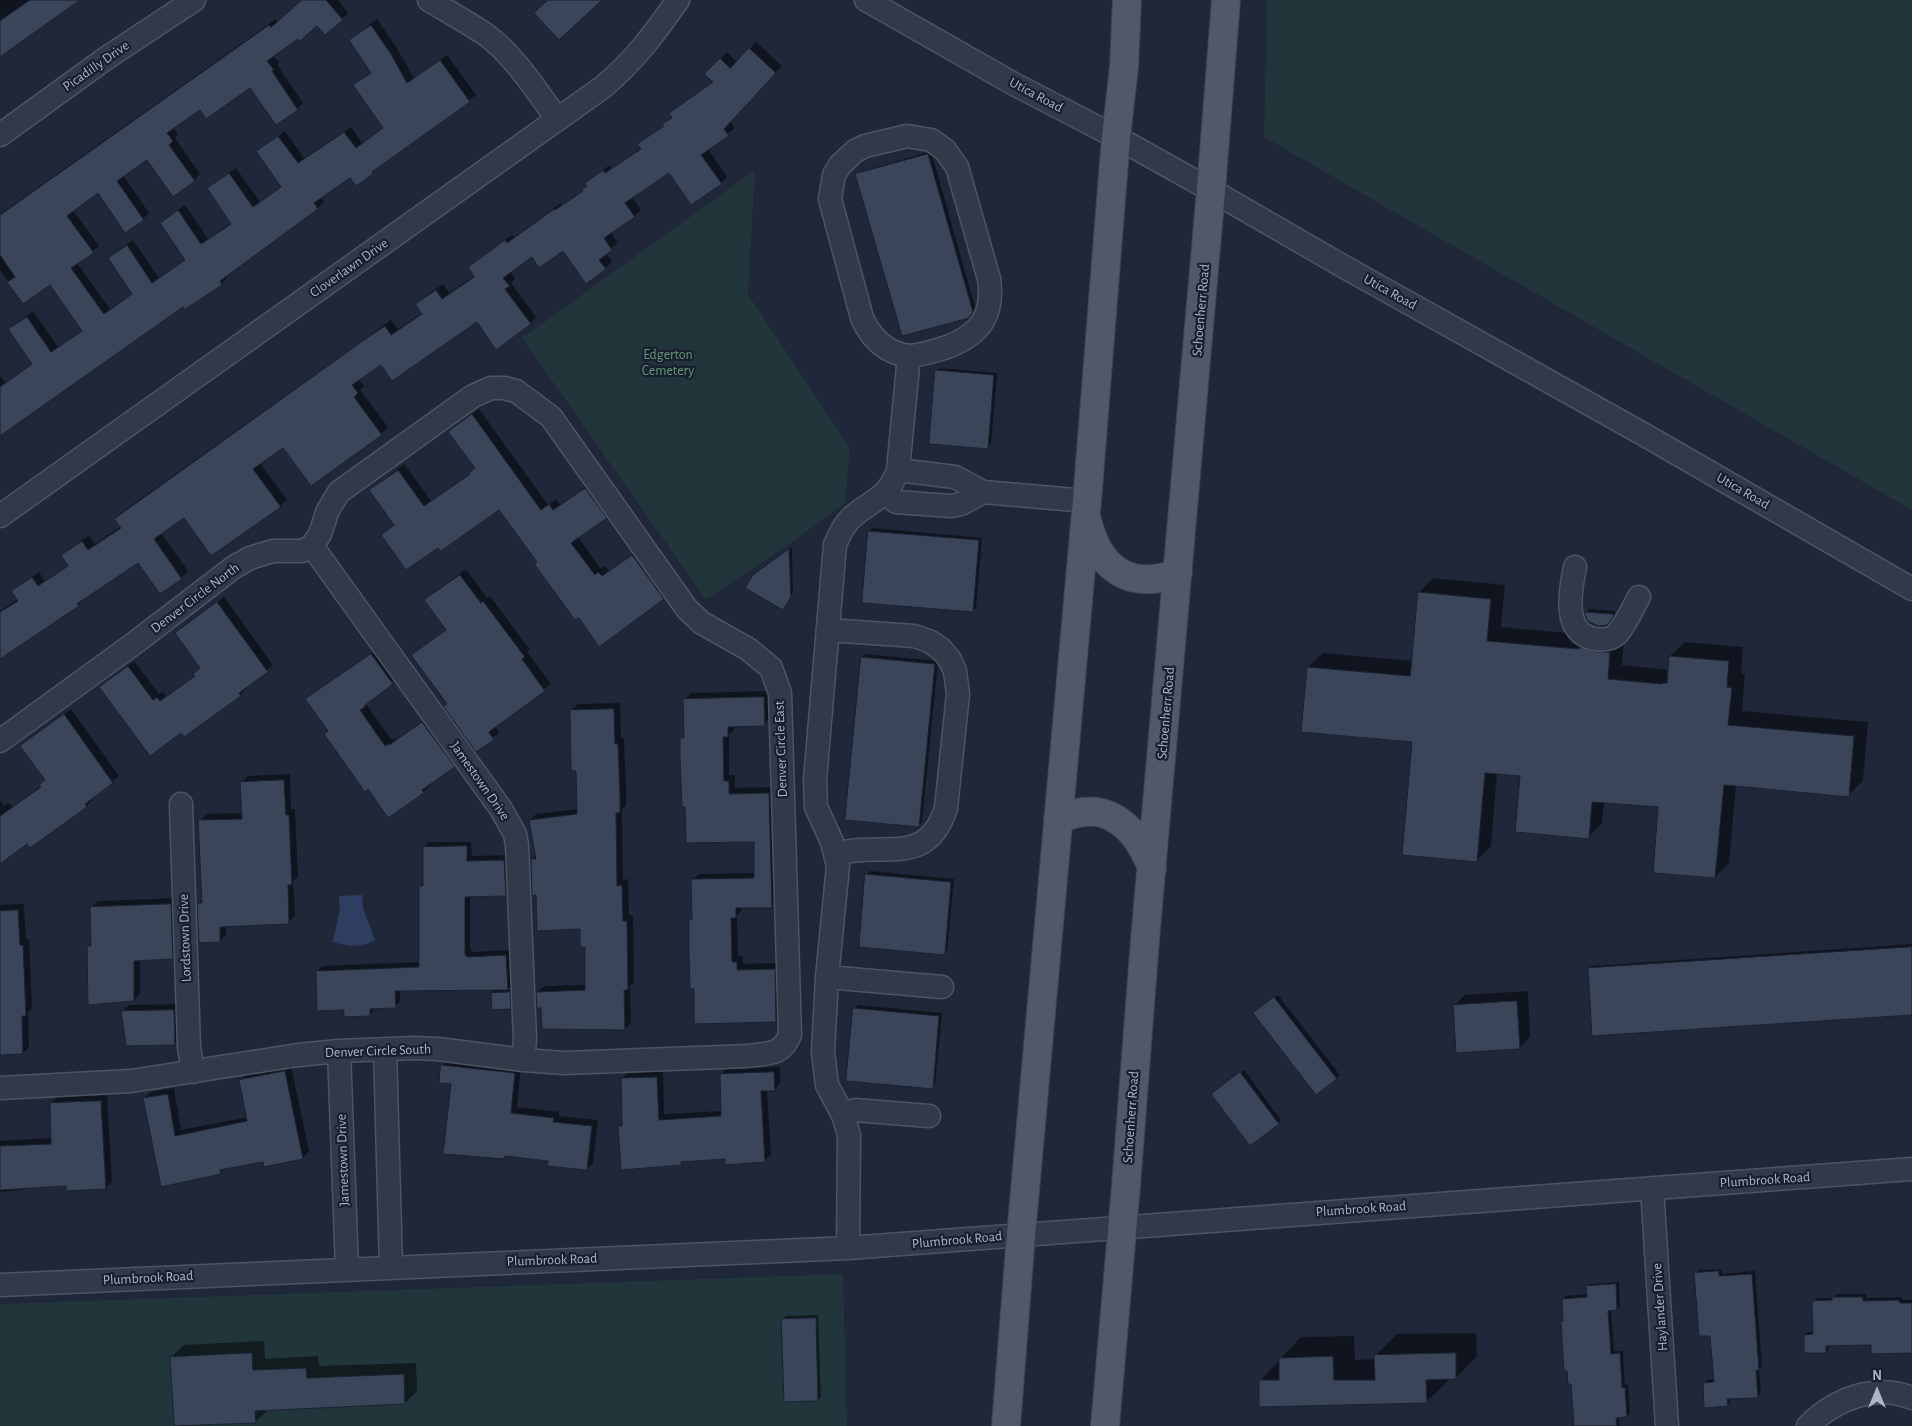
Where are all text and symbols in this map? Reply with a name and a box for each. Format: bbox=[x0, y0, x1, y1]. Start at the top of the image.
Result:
street label: Picadilly Drive bbox=[60, 37, 132, 95]
street label: Utica Road bbox=[1006, 74, 1066, 116]
street label: Cloverlawn Drive bbox=[307, 235, 391, 301]
street label: Schoenherr Road bbox=[1189, 263, 1213, 357]
street label: Utica Road bbox=[1360, 270, 1420, 314]
park label: Edgerton Cemetery bbox=[642, 347, 694, 380]
street label: Utica Road bbox=[1713, 469, 1773, 513]
street label: Denver Circle North bbox=[147, 559, 243, 637]
street label: Schoenherr Road bbox=[1154, 666, 1178, 760]
street label: Denver Circle East bbox=[771, 700, 791, 798]
street label: Jamestown Drive bbox=[447, 738, 513, 824]
street label: Lordstown Drive bbox=[175, 894, 195, 982]
street label: Denver Circle South bbox=[325, 1041, 431, 1061]
street label: Schoenherr Road bbox=[1119, 1070, 1143, 1164]
street label: Jamestown Drive bbox=[333, 1114, 353, 1206]
street label: Plumbrook Road bbox=[1719, 1168, 1811, 1192]
street label: Plumbrook Road bbox=[1315, 1197, 1407, 1221]
street label: Plumbrook Road bbox=[911, 1228, 1003, 1252]
street label: Plumbrook Road bbox=[506, 1250, 598, 1270]
street label: Haylander Drive bbox=[1649, 1262, 1671, 1352]
street label: Plumbrook Road bbox=[102, 1267, 194, 1289]
north arrow bbox=[1852, 1366, 1902, 1416]
text: N bbox=[1872, 1369, 1882, 1383]

